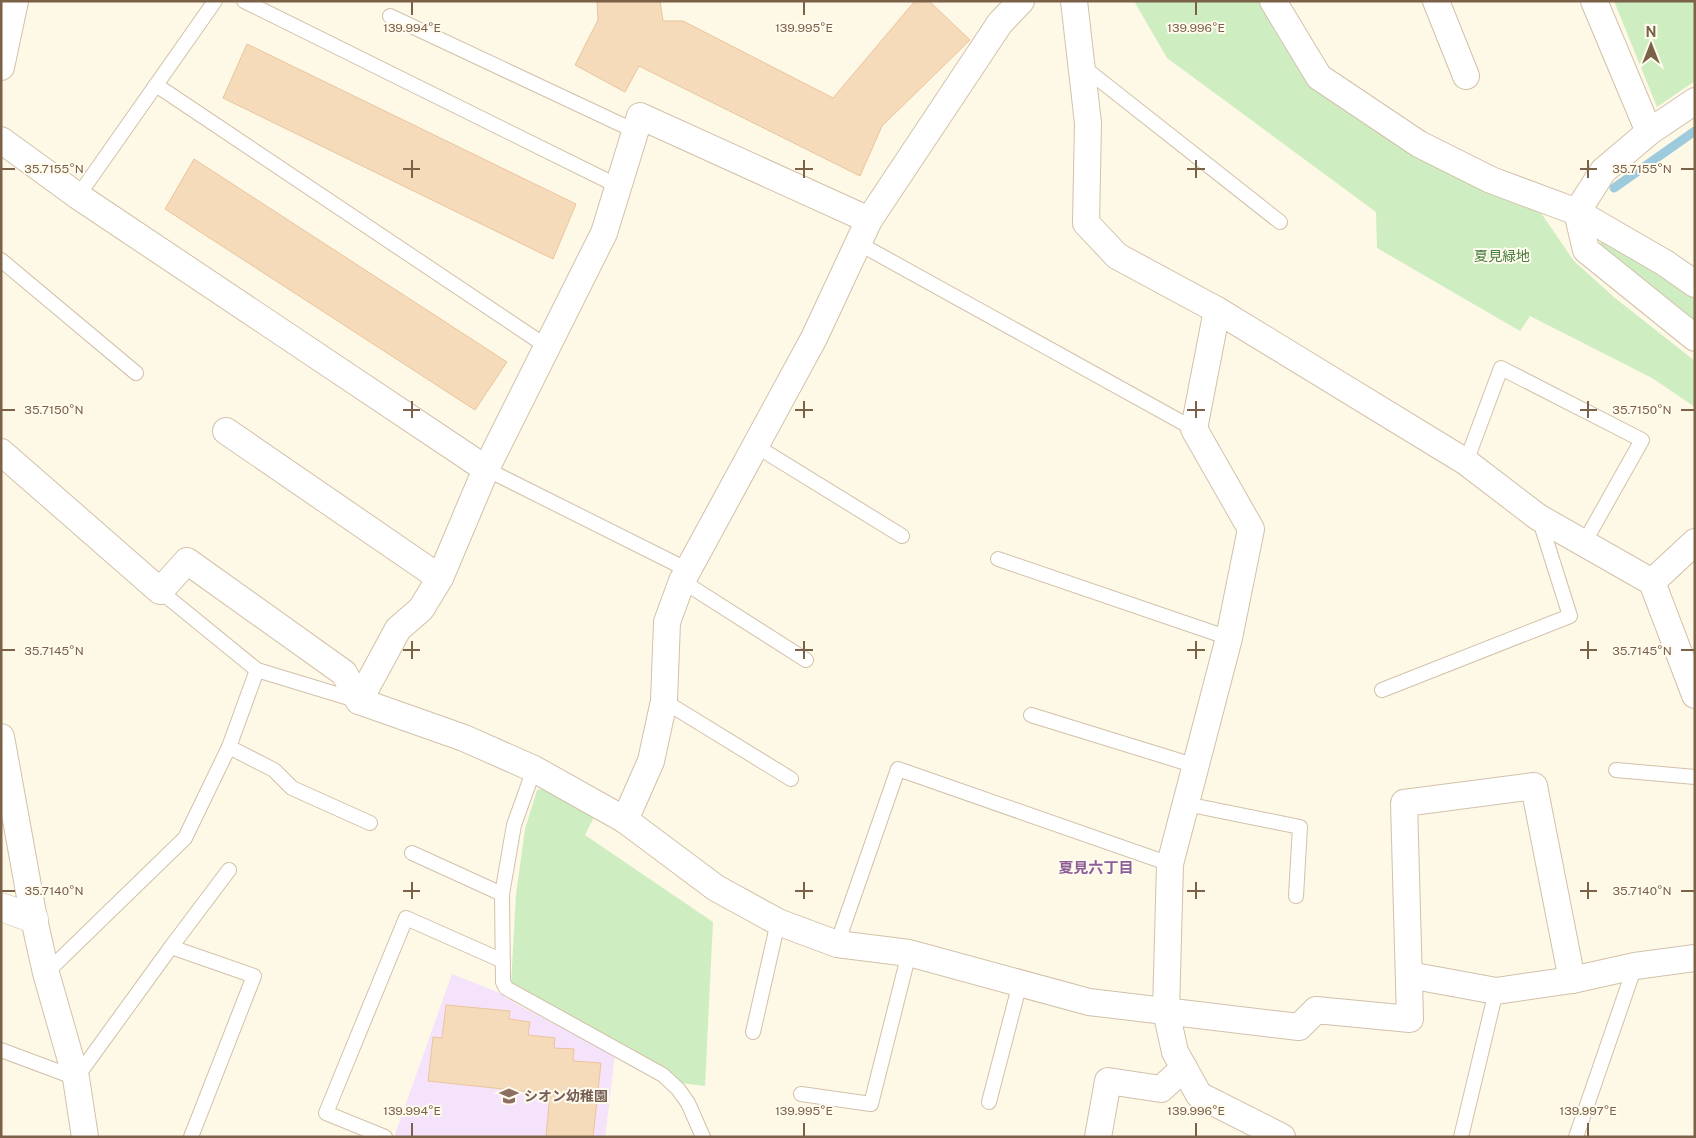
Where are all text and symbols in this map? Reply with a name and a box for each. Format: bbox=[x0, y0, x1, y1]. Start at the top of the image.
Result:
north arrow bbox=[1626, 20, 1676, 70]
text: 139.994°E bbox=[383, 21, 441, 35]
text: 139.995°E bbox=[775, 21, 833, 35]
text: 139.996°E bbox=[1167, 21, 1225, 35]
text: N bbox=[1646, 24, 1656, 40]
text: 35.7155°N bbox=[24, 162, 84, 176]
text: 35.7155°N bbox=[1612, 162, 1672, 176]
park label: 夏見緑地 bbox=[1474, 248, 1530, 264]
text: 35.7150°N bbox=[24, 403, 84, 417]
text: 35.7150°N bbox=[1612, 403, 1672, 417]
text: 35.7145°N bbox=[24, 644, 84, 658]
text: 35.7145°N bbox=[1612, 644, 1672, 658]
district label: 夏見六丁目 bbox=[1058, 859, 1134, 876]
text: 35.7140°N bbox=[24, 884, 84, 898]
text: 35.7140°N bbox=[1612, 884, 1672, 898]
school or university icon: シオン幼稚園 bbox=[498, 1085, 520, 1107]
place label: シオン幼稚園 bbox=[524, 1088, 608, 1104]
text: 139.994°E bbox=[383, 1104, 441, 1118]
text: 139.995°E bbox=[775, 1104, 833, 1118]
text: 139.996°E bbox=[1167, 1104, 1225, 1118]
text: 139.997°E bbox=[1559, 1104, 1617, 1118]

